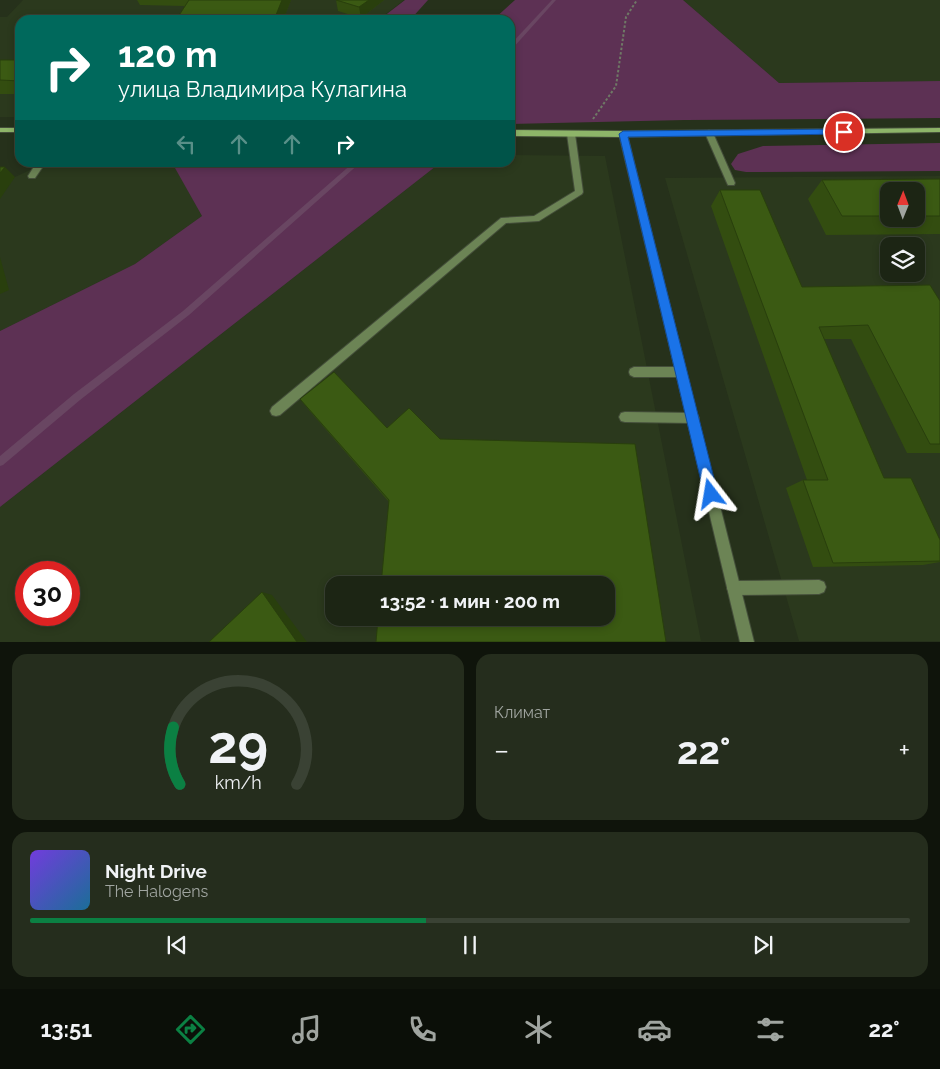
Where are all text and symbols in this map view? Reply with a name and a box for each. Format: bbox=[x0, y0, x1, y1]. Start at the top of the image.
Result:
text: 120 m bbox=[118, 34, 218, 75]
icon: right bbox=[35, 35, 100, 100]
text: улица Владимира Кулагина bbox=[118, 76, 407, 102]
pin bbox=[823, 111, 865, 153]
icon: arrive bbox=[830, 118, 858, 146]
icon: left bbox=[172, 130, 200, 158]
icon: ahead bbox=[225, 130, 253, 158]
icon: ahead bbox=[278, 130, 306, 158]
icon: right bbox=[331, 130, 359, 158]
north arrow bbox=[880, 182, 925, 228]
map controls bbox=[880, 182, 925, 282]
button: layers bbox=[880, 237, 925, 282]
position arrow bbox=[684, 467, 736, 519]
speed limit sign: 30 bbox=[15, 561, 80, 626]
text: 13:52 · 1 мин · 200 m bbox=[380, 590, 560, 612]
text: Климат bbox=[494, 703, 550, 722]
text: 29 bbox=[208, 714, 268, 775]
text: 22° bbox=[677, 728, 730, 773]
text: − bbox=[494, 734, 509, 767]
text: + bbox=[898, 734, 910, 767]
text: km/h bbox=[214, 772, 262, 793]
text: Night Drive bbox=[105, 860, 207, 882]
text: The Halogens bbox=[105, 882, 208, 901]
icon: previous bbox=[163, 931, 191, 959]
icon: pause bbox=[456, 931, 484, 959]
icon: next bbox=[749, 931, 777, 959]
icon: directions bbox=[173, 1012, 208, 1047]
icon: music bbox=[289, 1012, 324, 1047]
icon: phone bbox=[405, 1012, 440, 1047]
icon: climate bbox=[521, 1012, 556, 1047]
icon: car bbox=[637, 1012, 672, 1047]
icon: filters bbox=[753, 1012, 788, 1047]
text: 13:51 bbox=[40, 1016, 92, 1042]
text: 22° bbox=[869, 1016, 900, 1042]

